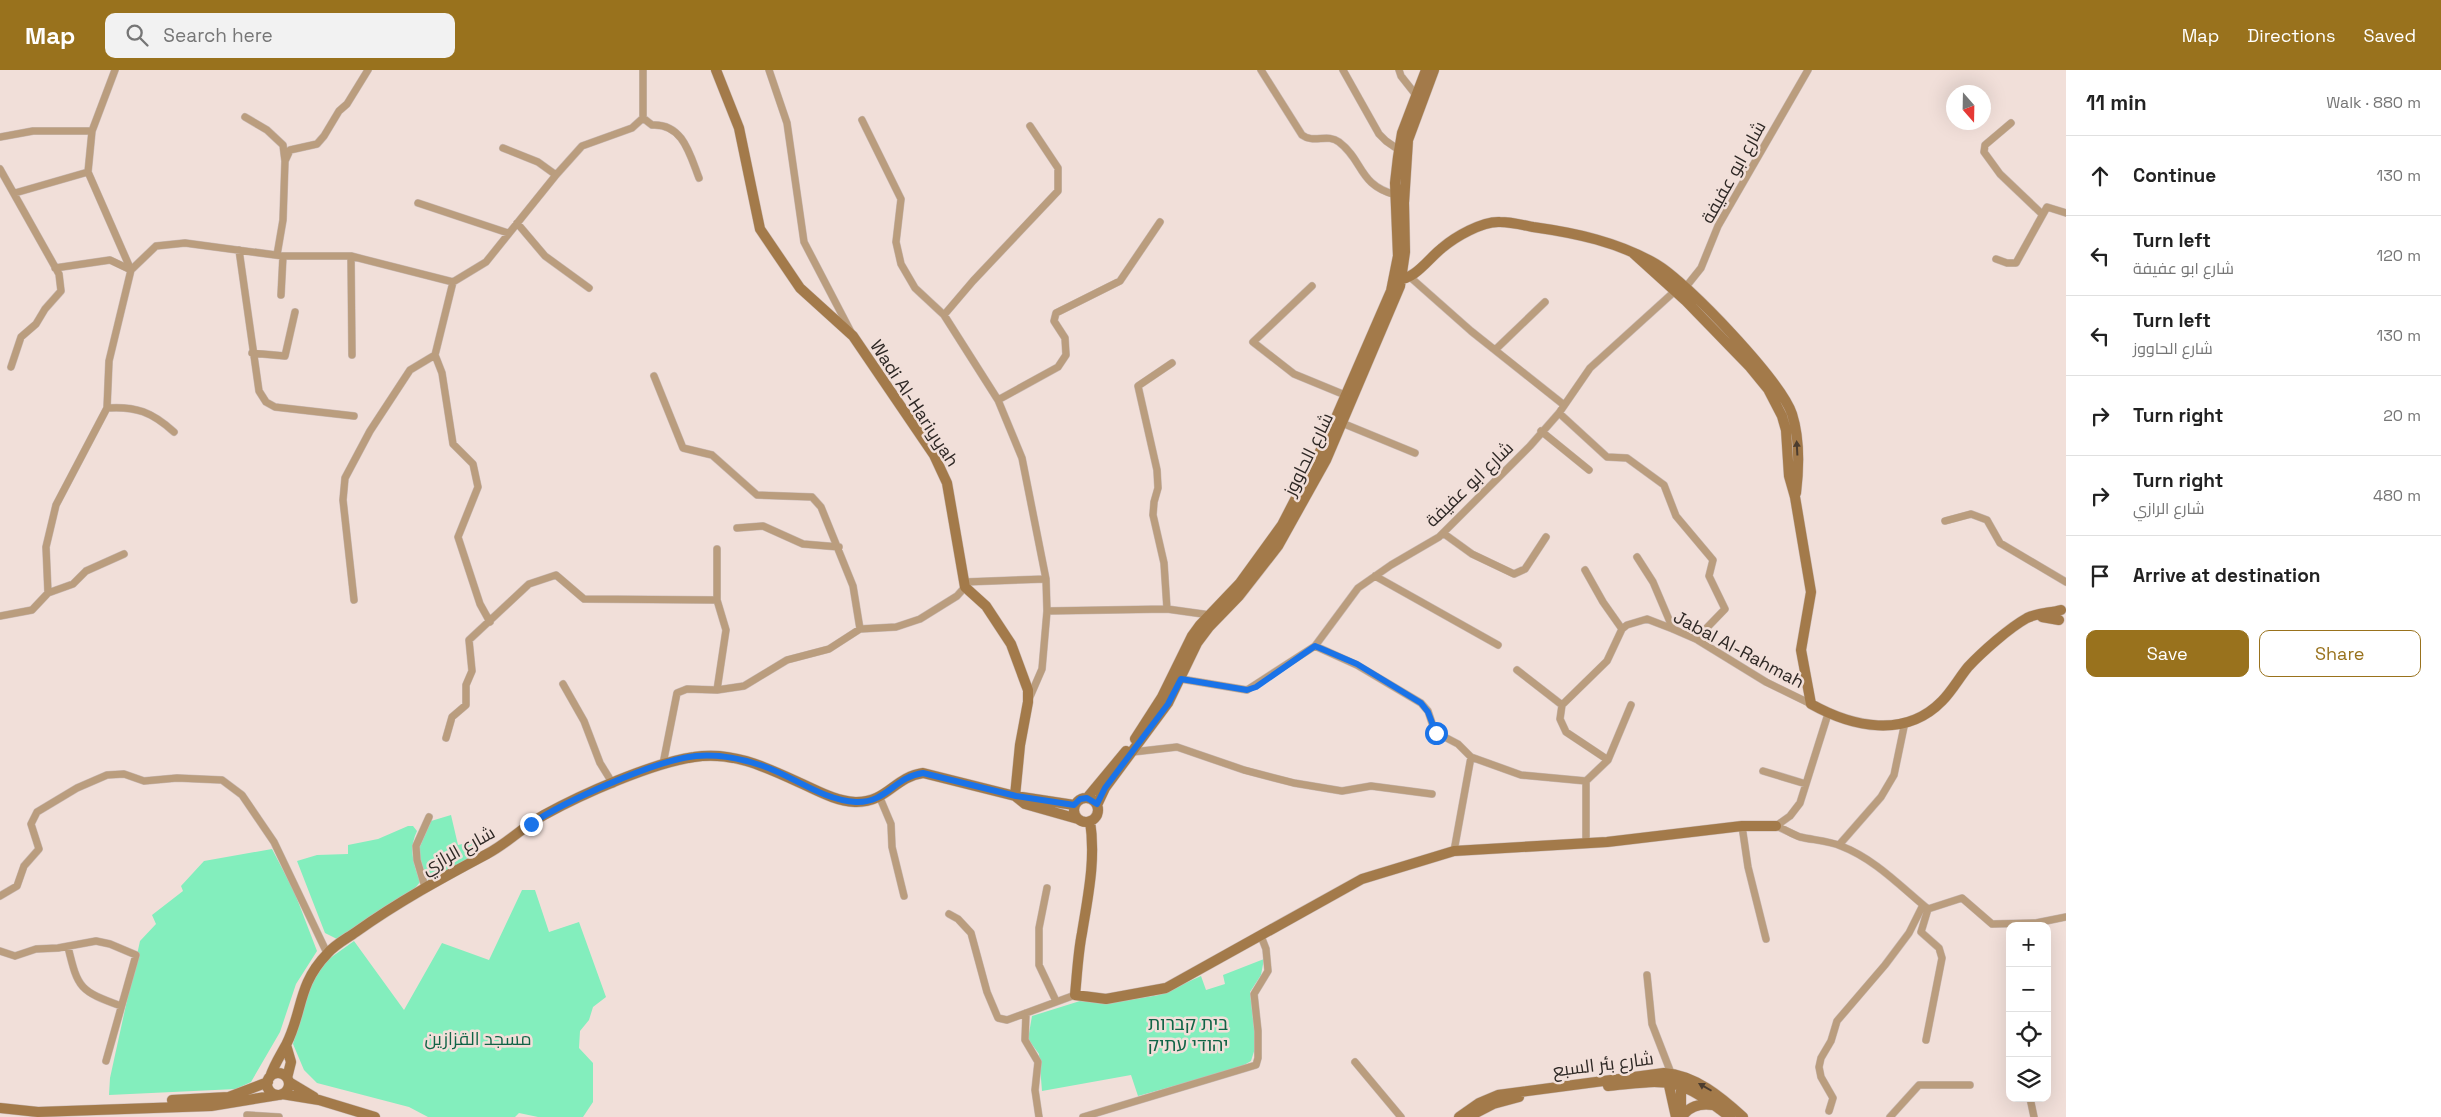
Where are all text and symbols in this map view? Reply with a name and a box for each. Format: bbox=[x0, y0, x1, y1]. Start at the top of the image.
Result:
search box bbox=[105, 13, 455, 58]
text: Map bbox=[25, 20, 75, 51]
icon: search bbox=[123, 21, 151, 49]
text: Search here bbox=[163, 23, 273, 48]
text: Map bbox=[2182, 24, 2219, 47]
text: Directions bbox=[2247, 24, 2336, 47]
text: Saved bbox=[2364, 24, 2416, 47]
north arrow bbox=[1946, 85, 1991, 130]
text: 11 min bbox=[2086, 89, 2147, 116]
text: Walk · 880 m bbox=[2326, 92, 2421, 113]
street label: شارع ابو عفيفة bbox=[1695, 117, 1771, 228]
icon: ahead bbox=[2086, 162, 2114, 190]
text: Continue bbox=[2133, 163, 2216, 188]
text: 130 m bbox=[2377, 165, 2421, 186]
text: Turn left bbox=[2133, 228, 2211, 253]
icon: left bbox=[2086, 242, 2114, 270]
text: 120 m bbox=[2377, 245, 2421, 266]
text: شارع ابو عفيفة bbox=[2133, 258, 2234, 279]
text: Turn left bbox=[2133, 308, 2211, 333]
icon: left bbox=[2086, 322, 2114, 350]
text: 130 m bbox=[2377, 325, 2421, 346]
street label: Wadi Al-Hariyyah bbox=[865, 335, 965, 471]
text: شارع الحاووز bbox=[2133, 338, 2213, 359]
icon: right bbox=[2086, 402, 2114, 430]
text: Turn right bbox=[2133, 403, 2223, 428]
text: 20 m bbox=[2383, 405, 2421, 426]
street label: شارع الحاووز bbox=[1278, 409, 1339, 501]
street label: شارع ابو عفيفة bbox=[1420, 436, 1519, 532]
one-way arrow bbox=[1793, 440, 1801, 456]
text: Turn right bbox=[2133, 468, 2223, 493]
icon: right bbox=[2086, 482, 2114, 510]
text: 480 m bbox=[2373, 485, 2421, 506]
text: شارع الرازي bbox=[2133, 498, 2204, 519]
icon: arrive bbox=[2086, 562, 2114, 590]
text: Arrive at destination bbox=[2133, 563, 2321, 588]
street label: Jabal Al-Rahmah bbox=[1670, 605, 1808, 693]
button: Save bbox=[2086, 630, 2249, 677]
button: Share bbox=[2259, 630, 2421, 677]
route start bbox=[1425, 722, 1448, 745]
route end bbox=[520, 813, 543, 836]
street label: شارع الرازي bbox=[417, 820, 500, 882]
map controls bbox=[2006, 922, 2051, 1102]
button: + bbox=[2006, 922, 2051, 967]
button: − bbox=[2006, 967, 2051, 1012]
park label: בית קברות יהודי עתיק bbox=[1148, 1012, 1228, 1056]
button: locate bbox=[2006, 1012, 2051, 1057]
park label: مسجد القزازين bbox=[424, 1027, 532, 1050]
street label: شارع بئر السبع bbox=[1551, 1046, 1655, 1083]
button: layers bbox=[2006, 1057, 2051, 1102]
one-way arrow bbox=[1698, 1083, 1711, 1092]

